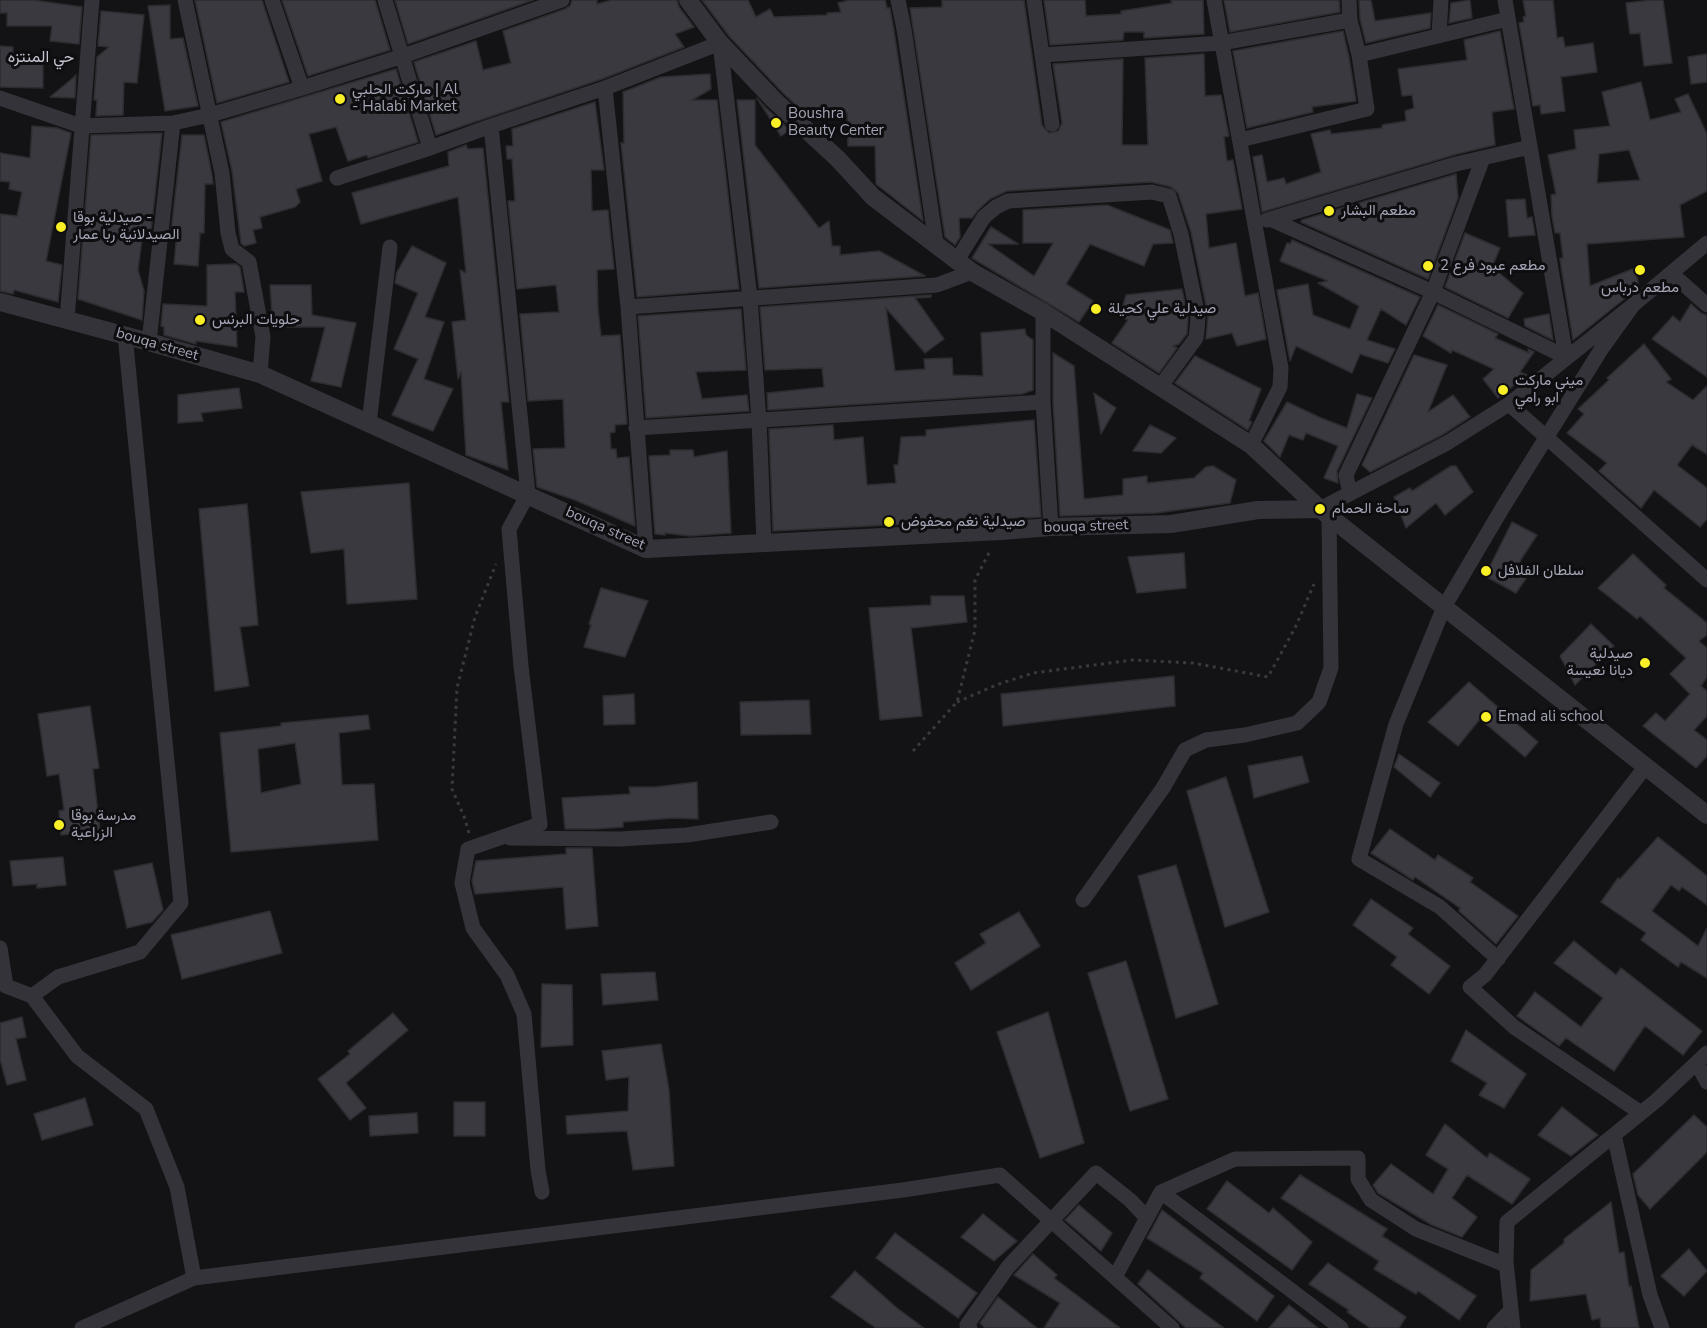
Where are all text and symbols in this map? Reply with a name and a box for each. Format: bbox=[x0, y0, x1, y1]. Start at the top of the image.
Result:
district label: حي المنتزه bbox=[8, 48, 74, 68]
place label: ماركت الحلبي | Al - Halabi Market bbox=[352, 81, 458, 116]
marker: ماركت الحلبي | Al - Halabi Market bbox=[333, 92, 347, 106]
place label: Boushra Beauty Center bbox=[788, 105, 884, 140]
marker: Boushra Beauty Center bbox=[769, 116, 783, 130]
place label: مطعم البشار bbox=[1341, 202, 1416, 220]
marker: مطعم البشار bbox=[1322, 204, 1336, 218]
place label: صيدلية بوقا - الصيدلانية ربا عمار bbox=[73, 209, 179, 244]
marker: صيدلية بوقا - الصيدلانية ربا عمار bbox=[54, 220, 68, 234]
place label: مطعم عبود فرع 2 bbox=[1440, 257, 1546, 275]
marker: مطعم عبود فرع 2 bbox=[1421, 259, 1435, 273]
marker: مطعم درباس bbox=[1633, 263, 1647, 277]
place label: مطعم درباس bbox=[1601, 279, 1679, 297]
place label: صيدلية علي كحيلة bbox=[1108, 300, 1216, 318]
marker: صيدلية علي كحيلة bbox=[1089, 302, 1103, 316]
place label: حلويات البرنس bbox=[212, 311, 300, 329]
marker: حلويات البرنس bbox=[193, 313, 207, 327]
street label: bouqa street bbox=[114, 325, 200, 365]
place label: ميني ماركت ابو رامي bbox=[1515, 372, 1583, 407]
marker: ميني ماركت ابو رامي bbox=[1496, 383, 1510, 397]
place label: ساحة الحمام bbox=[1332, 500, 1409, 518]
marker: ساحة الحمام bbox=[1313, 502, 1327, 516]
street label: bouqa street bbox=[563, 504, 647, 554]
place label: صيدلية نغم محفوض bbox=[901, 513, 1026, 531]
marker: صيدلية نغم محفوض bbox=[882, 515, 896, 529]
street label: bouqa street bbox=[1043, 517, 1129, 537]
place label: سلطان الفلافل bbox=[1498, 562, 1584, 580]
marker: سلطان الفلافل bbox=[1479, 564, 1493, 578]
place label: صيدلية ديانا نعيسة bbox=[1566, 645, 1633, 680]
marker: صيدلية ديانا نعيسة bbox=[1638, 656, 1652, 670]
place label: Emad ali school bbox=[1498, 708, 1604, 726]
marker: Emad ali school bbox=[1479, 710, 1493, 724]
place label: مدرسة بوقا الزراعية bbox=[71, 807, 136, 842]
marker: مدرسة بوقا الزراعية bbox=[52, 818, 66, 832]

